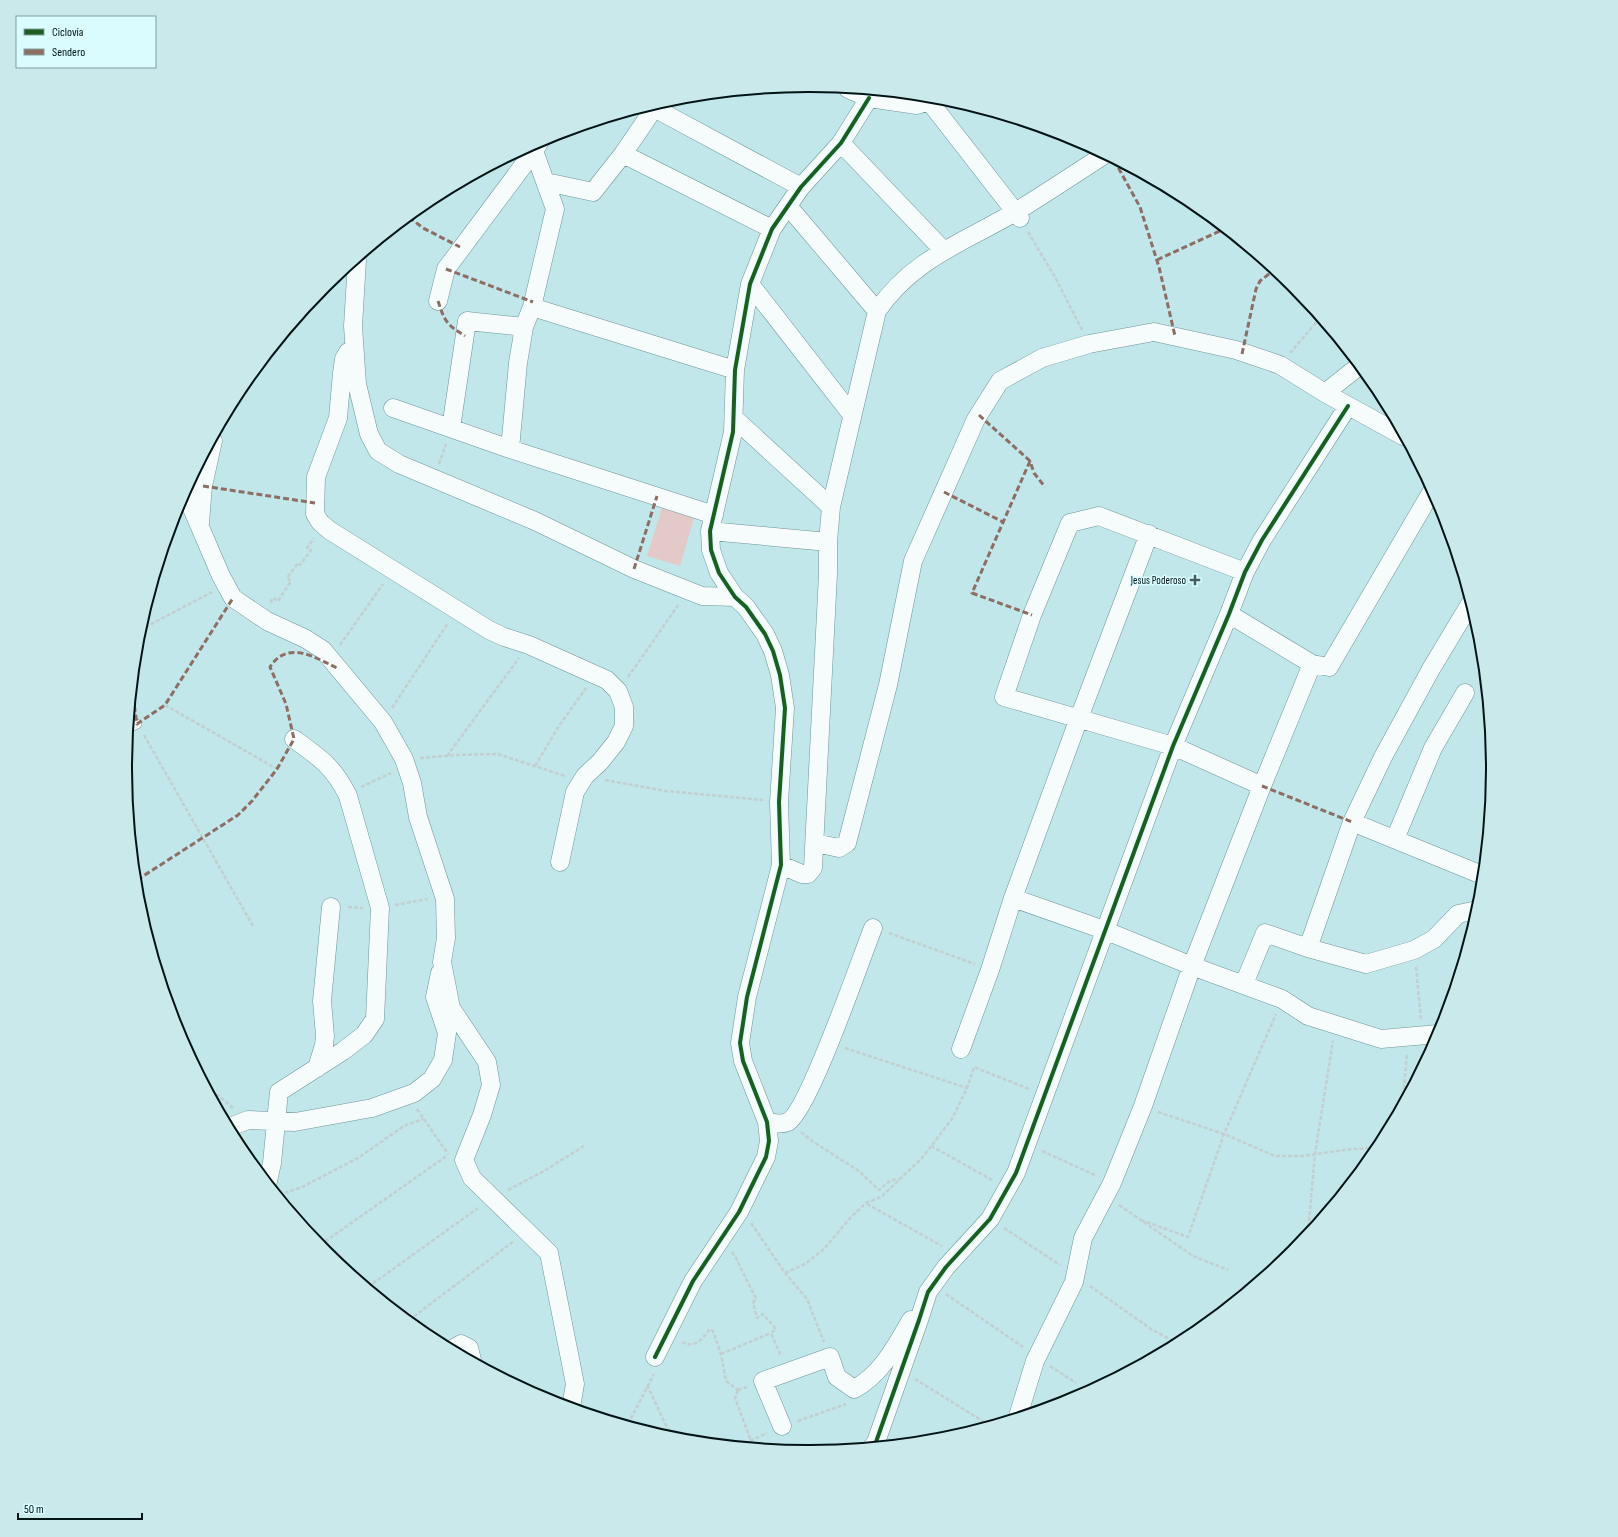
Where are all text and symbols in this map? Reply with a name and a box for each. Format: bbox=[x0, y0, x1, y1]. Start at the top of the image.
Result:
legend bbox=[16, 16, 156, 68]
text: Ciclovía bbox=[52, 25, 84, 40]
text: Sendero bbox=[52, 45, 85, 60]
place label: Jesus Poderoso bbox=[1130, 574, 1186, 587]
marker: Jesus Poderoso bbox=[1189, 574, 1201, 586]
scale bar bbox=[18, 1495, 142, 1521]
text: 50 m bbox=[24, 1502, 44, 1517]

